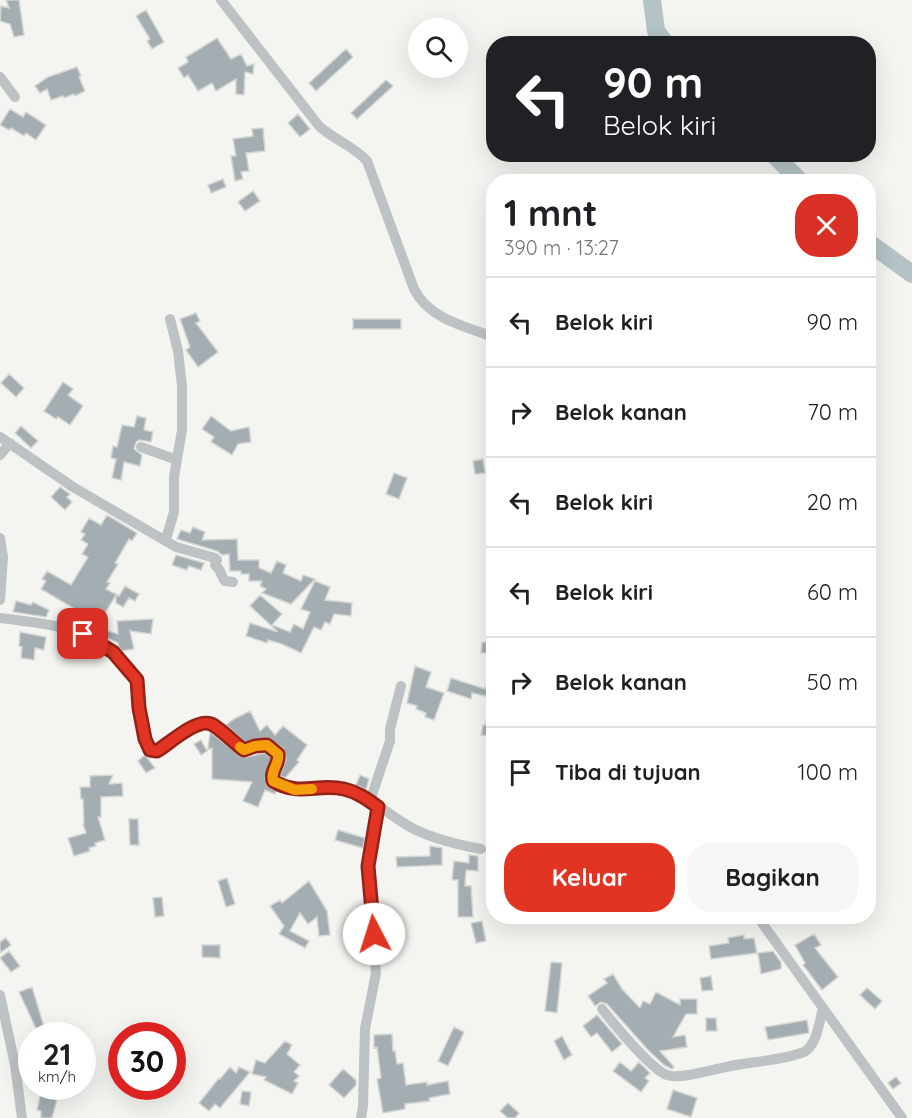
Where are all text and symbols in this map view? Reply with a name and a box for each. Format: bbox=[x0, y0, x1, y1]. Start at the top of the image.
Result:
map controls bbox=[408, 18, 468, 78]
button: search bbox=[408, 18, 468, 78]
text: 90 m bbox=[603, 56, 703, 109]
icon: left bbox=[504, 60, 582, 138]
text: Belok kiri bbox=[603, 108, 716, 142]
text: 1 mnt bbox=[504, 190, 597, 235]
button: close bbox=[795, 194, 858, 257]
text: 390 m · 13:27 bbox=[504, 235, 619, 260]
icon: left bbox=[504, 306, 537, 339]
text: Belok kiri bbox=[555, 308, 653, 336]
text: 90 m bbox=[807, 308, 858, 336]
icon: right bbox=[504, 396, 537, 429]
text: Belok kanan bbox=[555, 398, 687, 426]
text: 70 m bbox=[808, 398, 858, 426]
icon: left bbox=[504, 486, 537, 519]
text: Belok kiri bbox=[555, 488, 653, 516]
text: 20 m bbox=[807, 488, 858, 516]
icon: left bbox=[504, 576, 537, 609]
text: Belok kiri bbox=[555, 578, 653, 606]
text: 60 m bbox=[807, 578, 858, 606]
pin bbox=[57, 608, 108, 659]
icon: arrive bbox=[66, 617, 99, 650]
icon: right bbox=[504, 666, 537, 699]
text: Belok kanan bbox=[555, 668, 687, 696]
text: 50 m bbox=[807, 668, 858, 696]
icon: arrive bbox=[504, 756, 537, 789]
text: Tiba di tujuan bbox=[555, 758, 701, 786]
text: 100 m bbox=[798, 758, 858, 786]
button: Keluar bbox=[504, 843, 675, 912]
button: Bagikan bbox=[687, 843, 858, 912]
position arrow bbox=[342, 902, 406, 966]
speed limit sign: 30 bbox=[108, 1022, 186, 1100]
text: 21 bbox=[43, 1035, 71, 1073]
text: km/h bbox=[38, 1067, 76, 1086]

